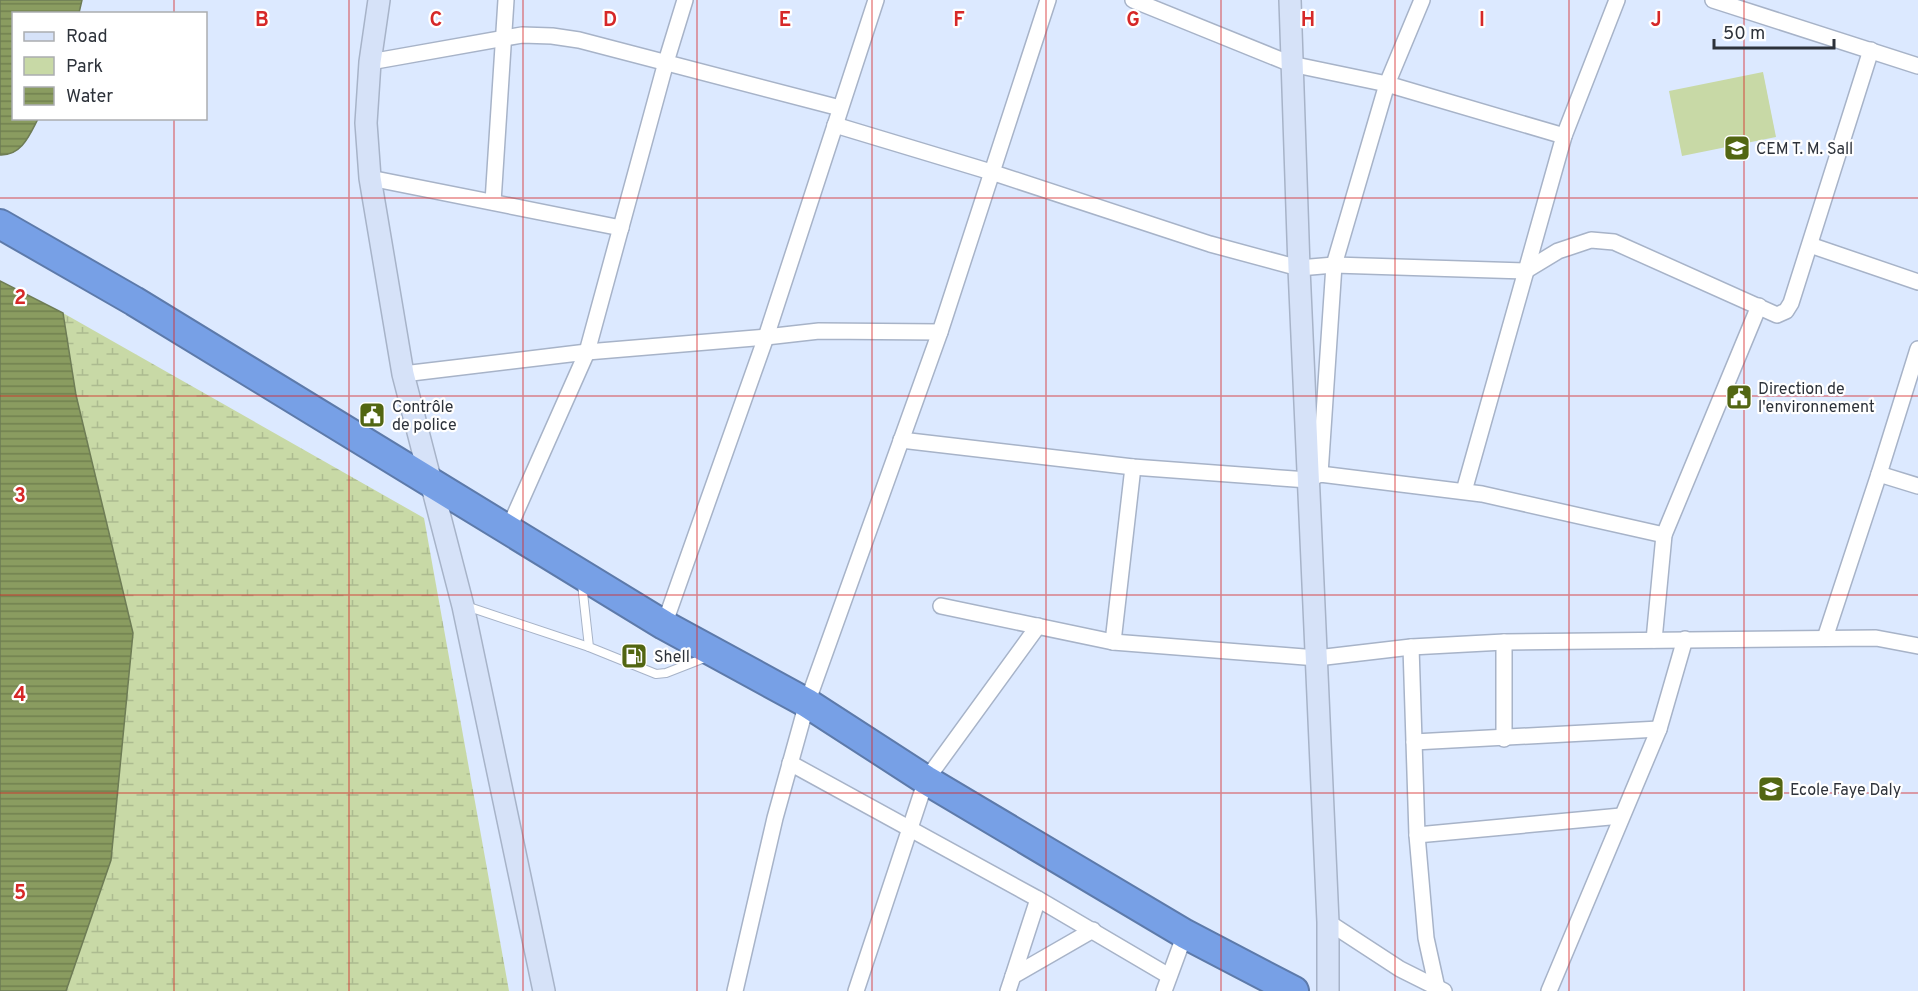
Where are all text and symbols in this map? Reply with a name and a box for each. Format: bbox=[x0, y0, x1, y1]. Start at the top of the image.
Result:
text: B bbox=[255, 8, 269, 34]
text: C bbox=[430, 8, 442, 34]
text: D bbox=[603, 8, 617, 34]
text: E bbox=[779, 8, 791, 34]
text: F bbox=[953, 8, 965, 34]
text: G bbox=[1126, 8, 1140, 34]
text: H bbox=[1301, 8, 1315, 34]
text: I bbox=[1479, 8, 1485, 34]
text: J bbox=[1650, 8, 1662, 34]
legend bbox=[12, 12, 207, 120]
scale bar bbox=[1714, 12, 1834, 50]
text: 50 m bbox=[1723, 23, 1765, 46]
text: Road bbox=[66, 26, 108, 49]
text: Park bbox=[66, 56, 103, 79]
text: Water bbox=[66, 86, 113, 109]
school or university icon: CEM T. M. Sall bbox=[1722, 133, 1752, 163]
place label: CEM T. M. Sall bbox=[1756, 140, 1853, 160]
text: 2 bbox=[14, 286, 26, 312]
place label: Direction de l'environnement bbox=[1758, 380, 1875, 418]
public building icon: Direction de l'environnement bbox=[1724, 382, 1754, 412]
place label: Contrôle de police bbox=[392, 398, 457, 436]
public building icon: Contrôle de police bbox=[357, 400, 387, 430]
text: 3 bbox=[14, 484, 26, 510]
fuel station icon: Shell bbox=[619, 641, 649, 671]
place label: Shell bbox=[654, 648, 690, 668]
text: 4 bbox=[14, 683, 26, 709]
school or university icon: Ecole Faye Daly bbox=[1756, 774, 1786, 804]
place label: Ecole Faye Daly bbox=[1790, 781, 1901, 801]
text: 5 bbox=[14, 881, 26, 907]

